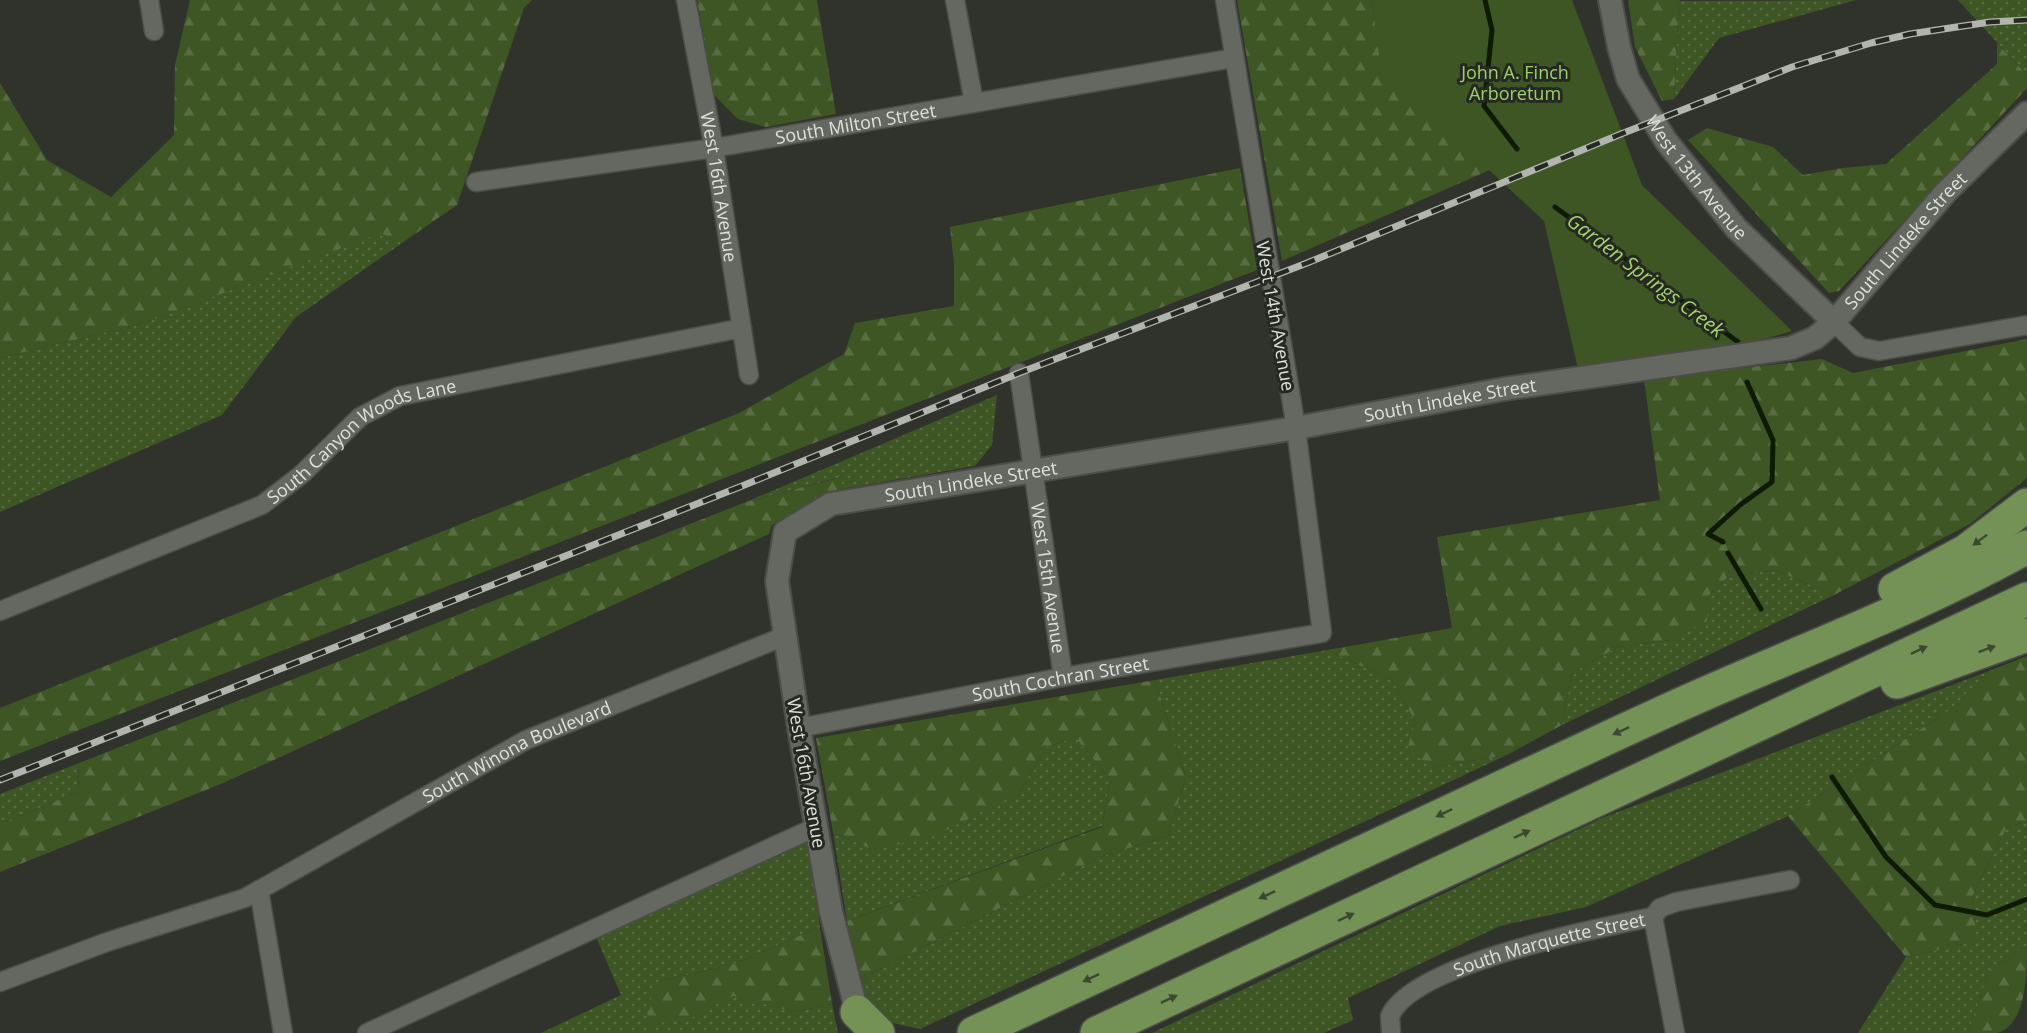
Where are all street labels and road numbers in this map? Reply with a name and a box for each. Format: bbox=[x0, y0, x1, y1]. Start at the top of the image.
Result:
street label: South Milton Street bbox=[773, 98, 938, 149]
street label: West 16th Avenue bbox=[695, 110, 743, 264]
street label: West 13th Avenue bbox=[1641, 110, 1753, 245]
street label: South Lindeke Street bbox=[1839, 167, 1972, 314]
street label: West 14th Avenue bbox=[1251, 239, 1301, 393]
street label: South Canyon Woods Lane bbox=[262, 373, 458, 509]
street label: South Lindeke Street bbox=[1362, 373, 1538, 427]
street label: South Lindeke Street bbox=[883, 455, 1059, 507]
street label: West 15th Avenue bbox=[1026, 501, 1071, 655]
street label: South Cochran Street bbox=[970, 651, 1150, 706]
street label: South Winona Boulevard bbox=[418, 695, 615, 808]
street label: West 16th Avenue bbox=[782, 696, 832, 850]
street label: South Marquette Street bbox=[1450, 907, 1647, 982]

